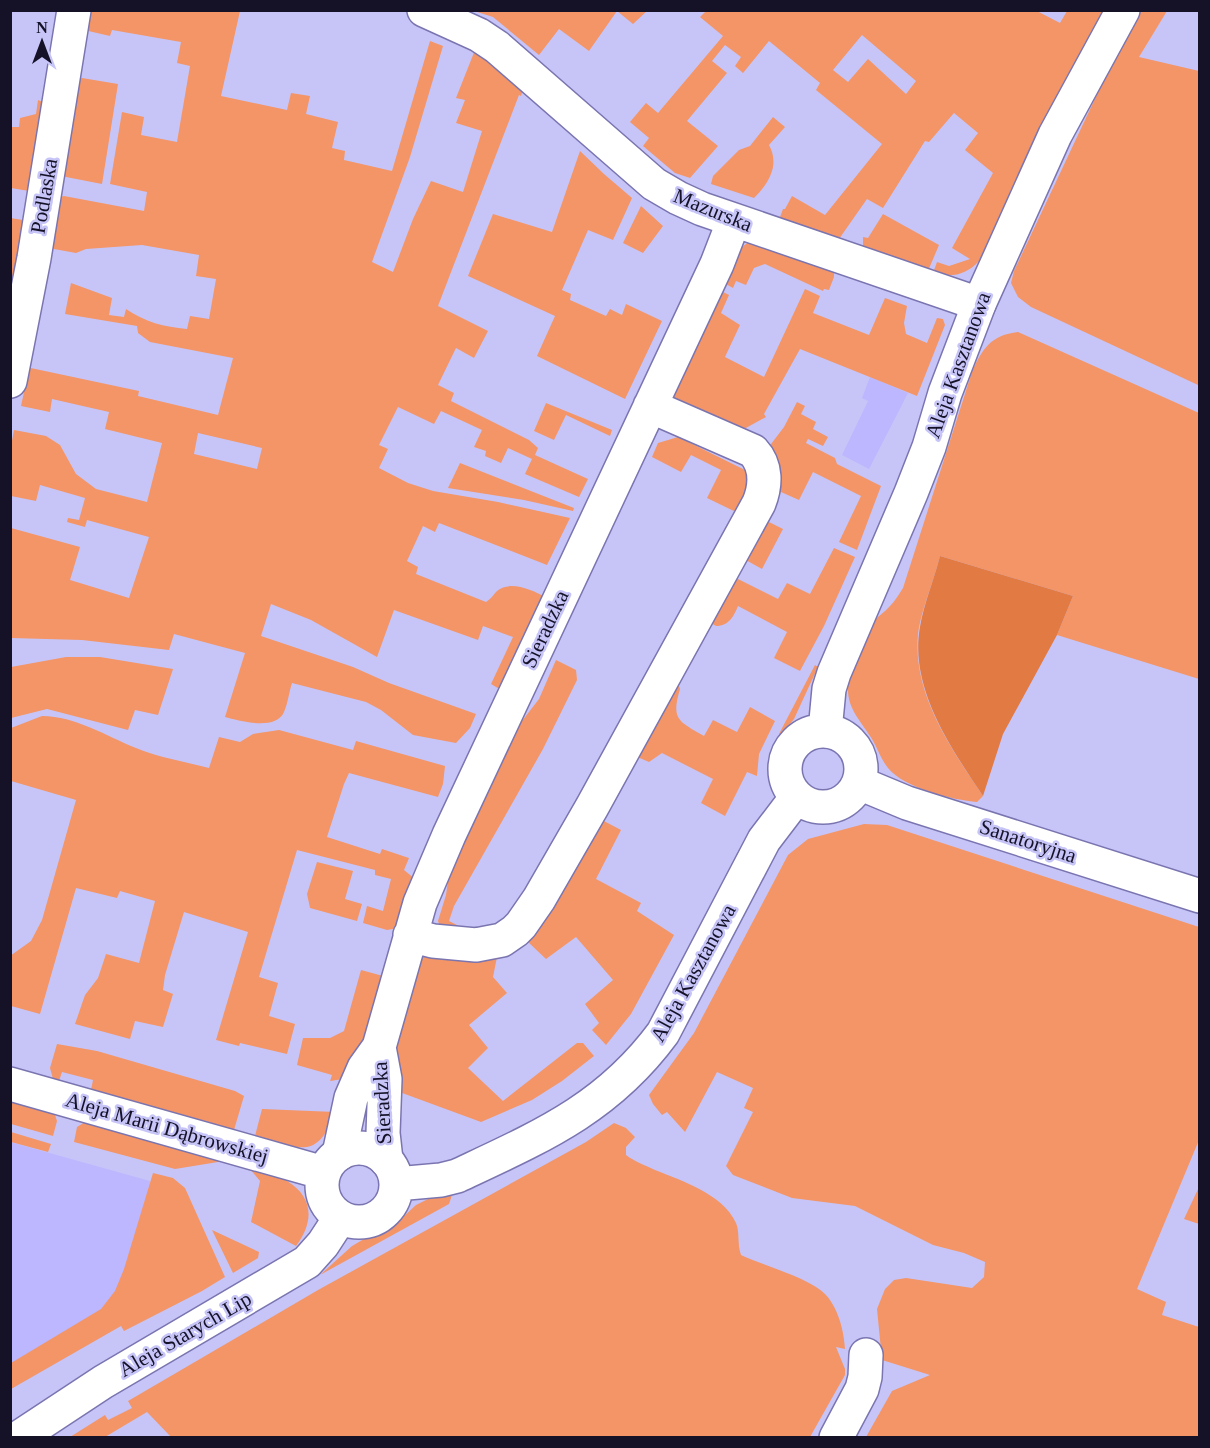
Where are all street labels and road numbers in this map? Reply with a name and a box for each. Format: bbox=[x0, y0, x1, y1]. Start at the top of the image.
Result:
street label: Podlaska bbox=[26, 156, 63, 235]
street label: Mazurska bbox=[670, 183, 757, 237]
street label: Aleja Kasztanowa bbox=[920, 288, 996, 441]
street label: Sieradzka bbox=[517, 586, 574, 672]
street label: Sanatoryjna bbox=[977, 814, 1080, 868]
street label: Aleja Kasztanowa bbox=[645, 900, 741, 1046]
street label: Sieradzka bbox=[368, 1060, 396, 1145]
street label: Aleja Marii Dąbrowskiej bbox=[63, 1088, 271, 1168]
street label: Aleja Starych Lip bbox=[114, 1286, 256, 1382]

